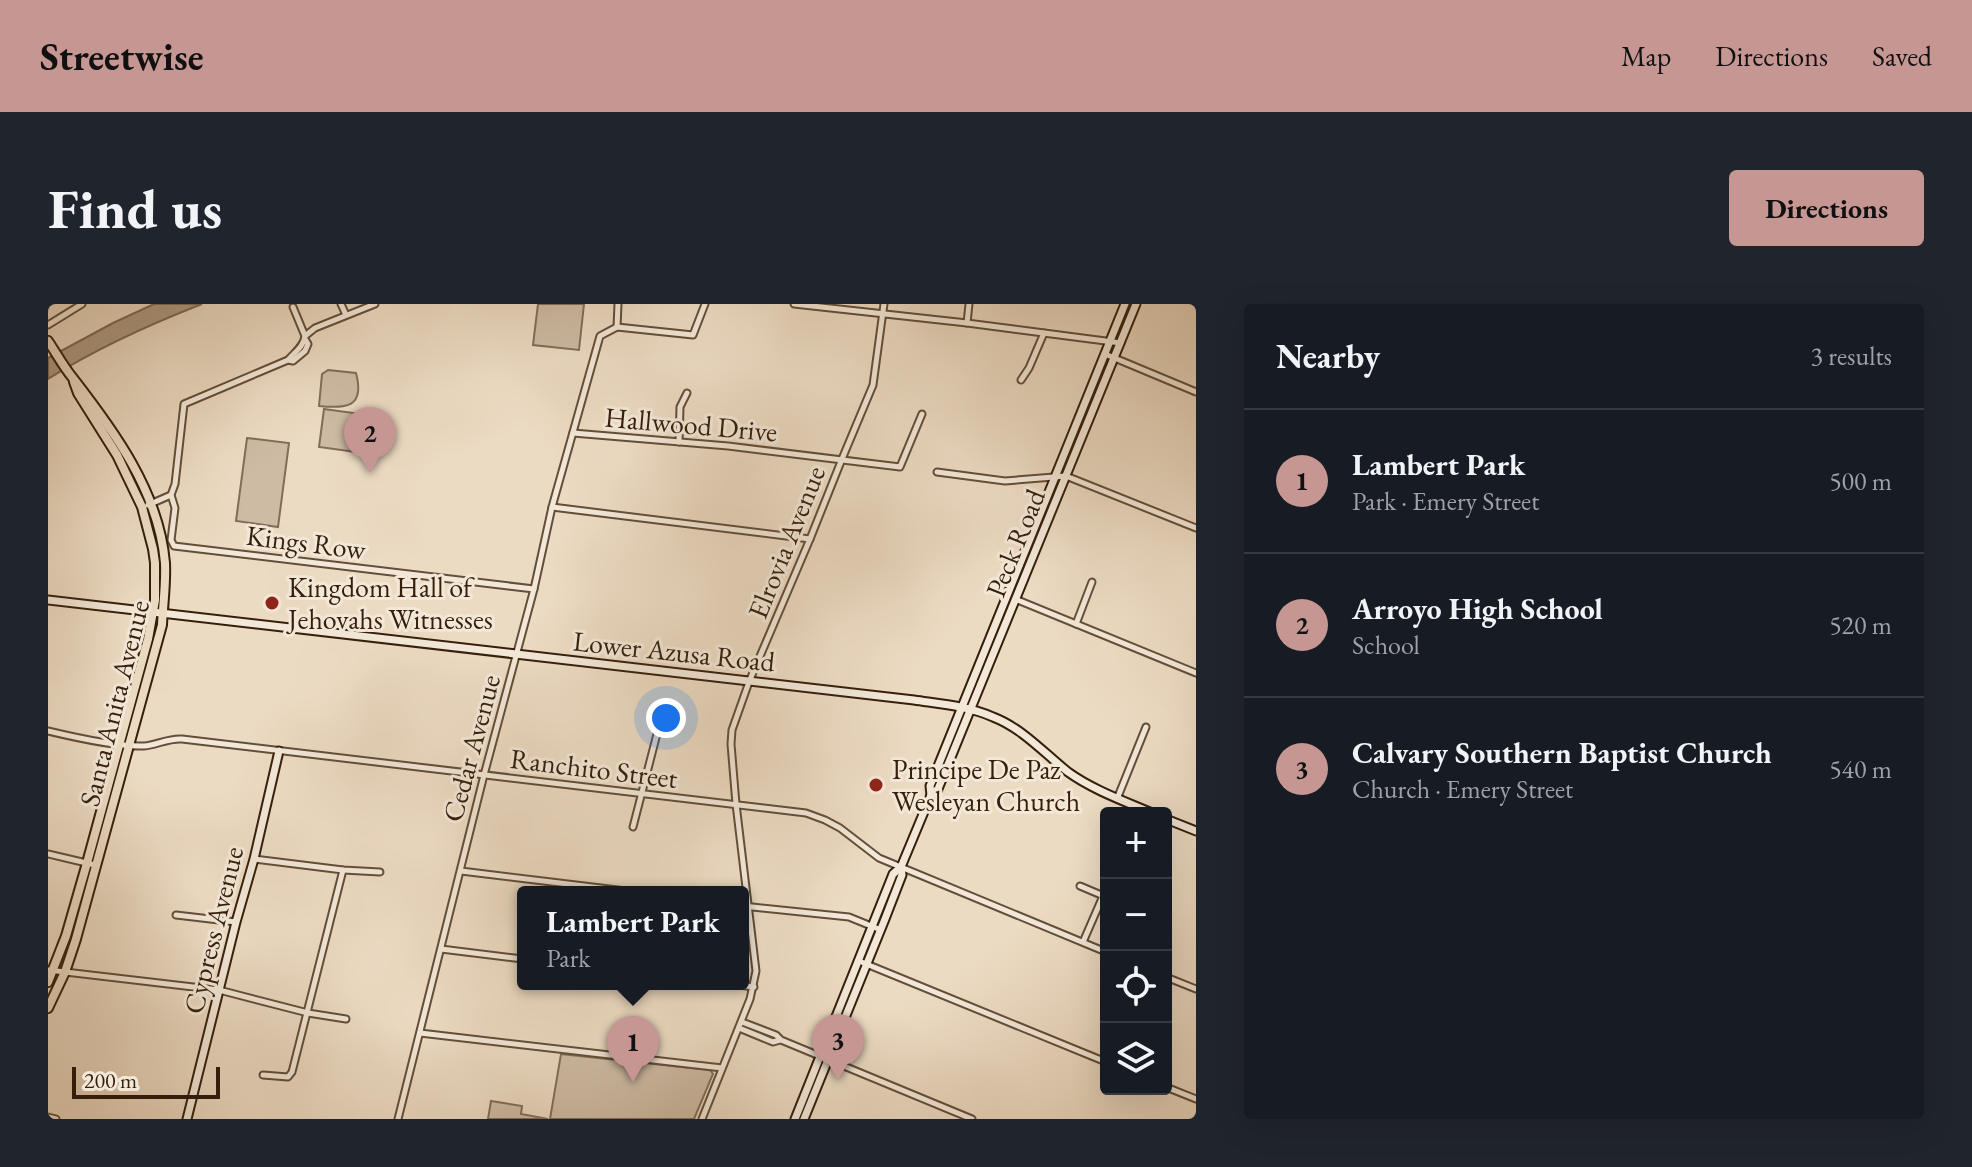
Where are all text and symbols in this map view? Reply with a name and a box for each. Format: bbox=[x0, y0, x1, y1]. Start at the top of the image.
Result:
text: Streetwise bbox=[40, 32, 203, 81]
text: Map bbox=[1621, 38, 1671, 74]
text: Directions bbox=[1715, 38, 1828, 74]
text: Saved bbox=[1872, 38, 1932, 74]
button: Directions bbox=[1729, 170, 1924, 246]
text: Find us bbox=[48, 172, 222, 245]
text: Nearby bbox=[1276, 334, 1380, 378]
text: 3 results bbox=[1811, 339, 1892, 373]
street label: Hallwood Drive bbox=[603, 399, 779, 449]
pin: 2 bbox=[344, 407, 396, 473]
text: Lambert Park bbox=[1352, 445, 1526, 484]
street label: Elrovia Avenue bbox=[739, 460, 833, 624]
text: 1 bbox=[1295, 464, 1309, 498]
text: 500 m bbox=[1829, 464, 1892, 498]
street label: Peck Road bbox=[977, 483, 1053, 602]
text: Park · Emery Street bbox=[1352, 484, 1539, 518]
street label: Kings Row bbox=[244, 517, 369, 567]
place label: Kingdom Hall of Jehovahs Witnesses bbox=[286, 569, 493, 637]
text: Arroyo High School bbox=[1352, 589, 1603, 628]
marker: Kingdom Hall of Jehovahs Witnesses bbox=[263, 594, 281, 612]
street label: Santa Anita Avenue bbox=[71, 596, 157, 810]
text: 2 bbox=[1295, 608, 1309, 642]
text: 520 m bbox=[1829, 608, 1892, 642]
street label: Lower Azusa Road bbox=[571, 623, 777, 680]
text: School bbox=[1352, 628, 1420, 662]
street label: Cedar Avenue bbox=[434, 670, 508, 826]
your location bbox=[646, 698, 686, 738]
text: Calvary Southern Baptist Church bbox=[1352, 733, 1772, 772]
street label: Ranchito Street bbox=[508, 740, 680, 796]
place label: Principe De Paz Wesleyan Church bbox=[892, 751, 1080, 819]
text: 3 bbox=[1295, 752, 1309, 786]
text: 540 m bbox=[1829, 752, 1892, 786]
text: Church · Emery Street bbox=[1352, 772, 1573, 806]
marker: Principe De Paz Wesleyan Church bbox=[867, 776, 885, 794]
map controls bbox=[1100, 807, 1172, 1095]
button: + bbox=[1100, 807, 1172, 879]
street label: Cypress Avenue bbox=[175, 843, 251, 1017]
button: − bbox=[1100, 879, 1172, 951]
popup bbox=[517, 886, 749, 990]
text: Lambert Park bbox=[546, 902, 720, 941]
text: Park bbox=[546, 941, 591, 975]
button: locate bbox=[1100, 951, 1172, 1023]
pin: 3 bbox=[812, 1014, 864, 1080]
pin: 1 bbox=[607, 1016, 659, 1082]
button: layers bbox=[1100, 1023, 1172, 1095]
scale bar bbox=[72, 1063, 220, 1099]
text: 200 m bbox=[84, 1066, 137, 1095]

